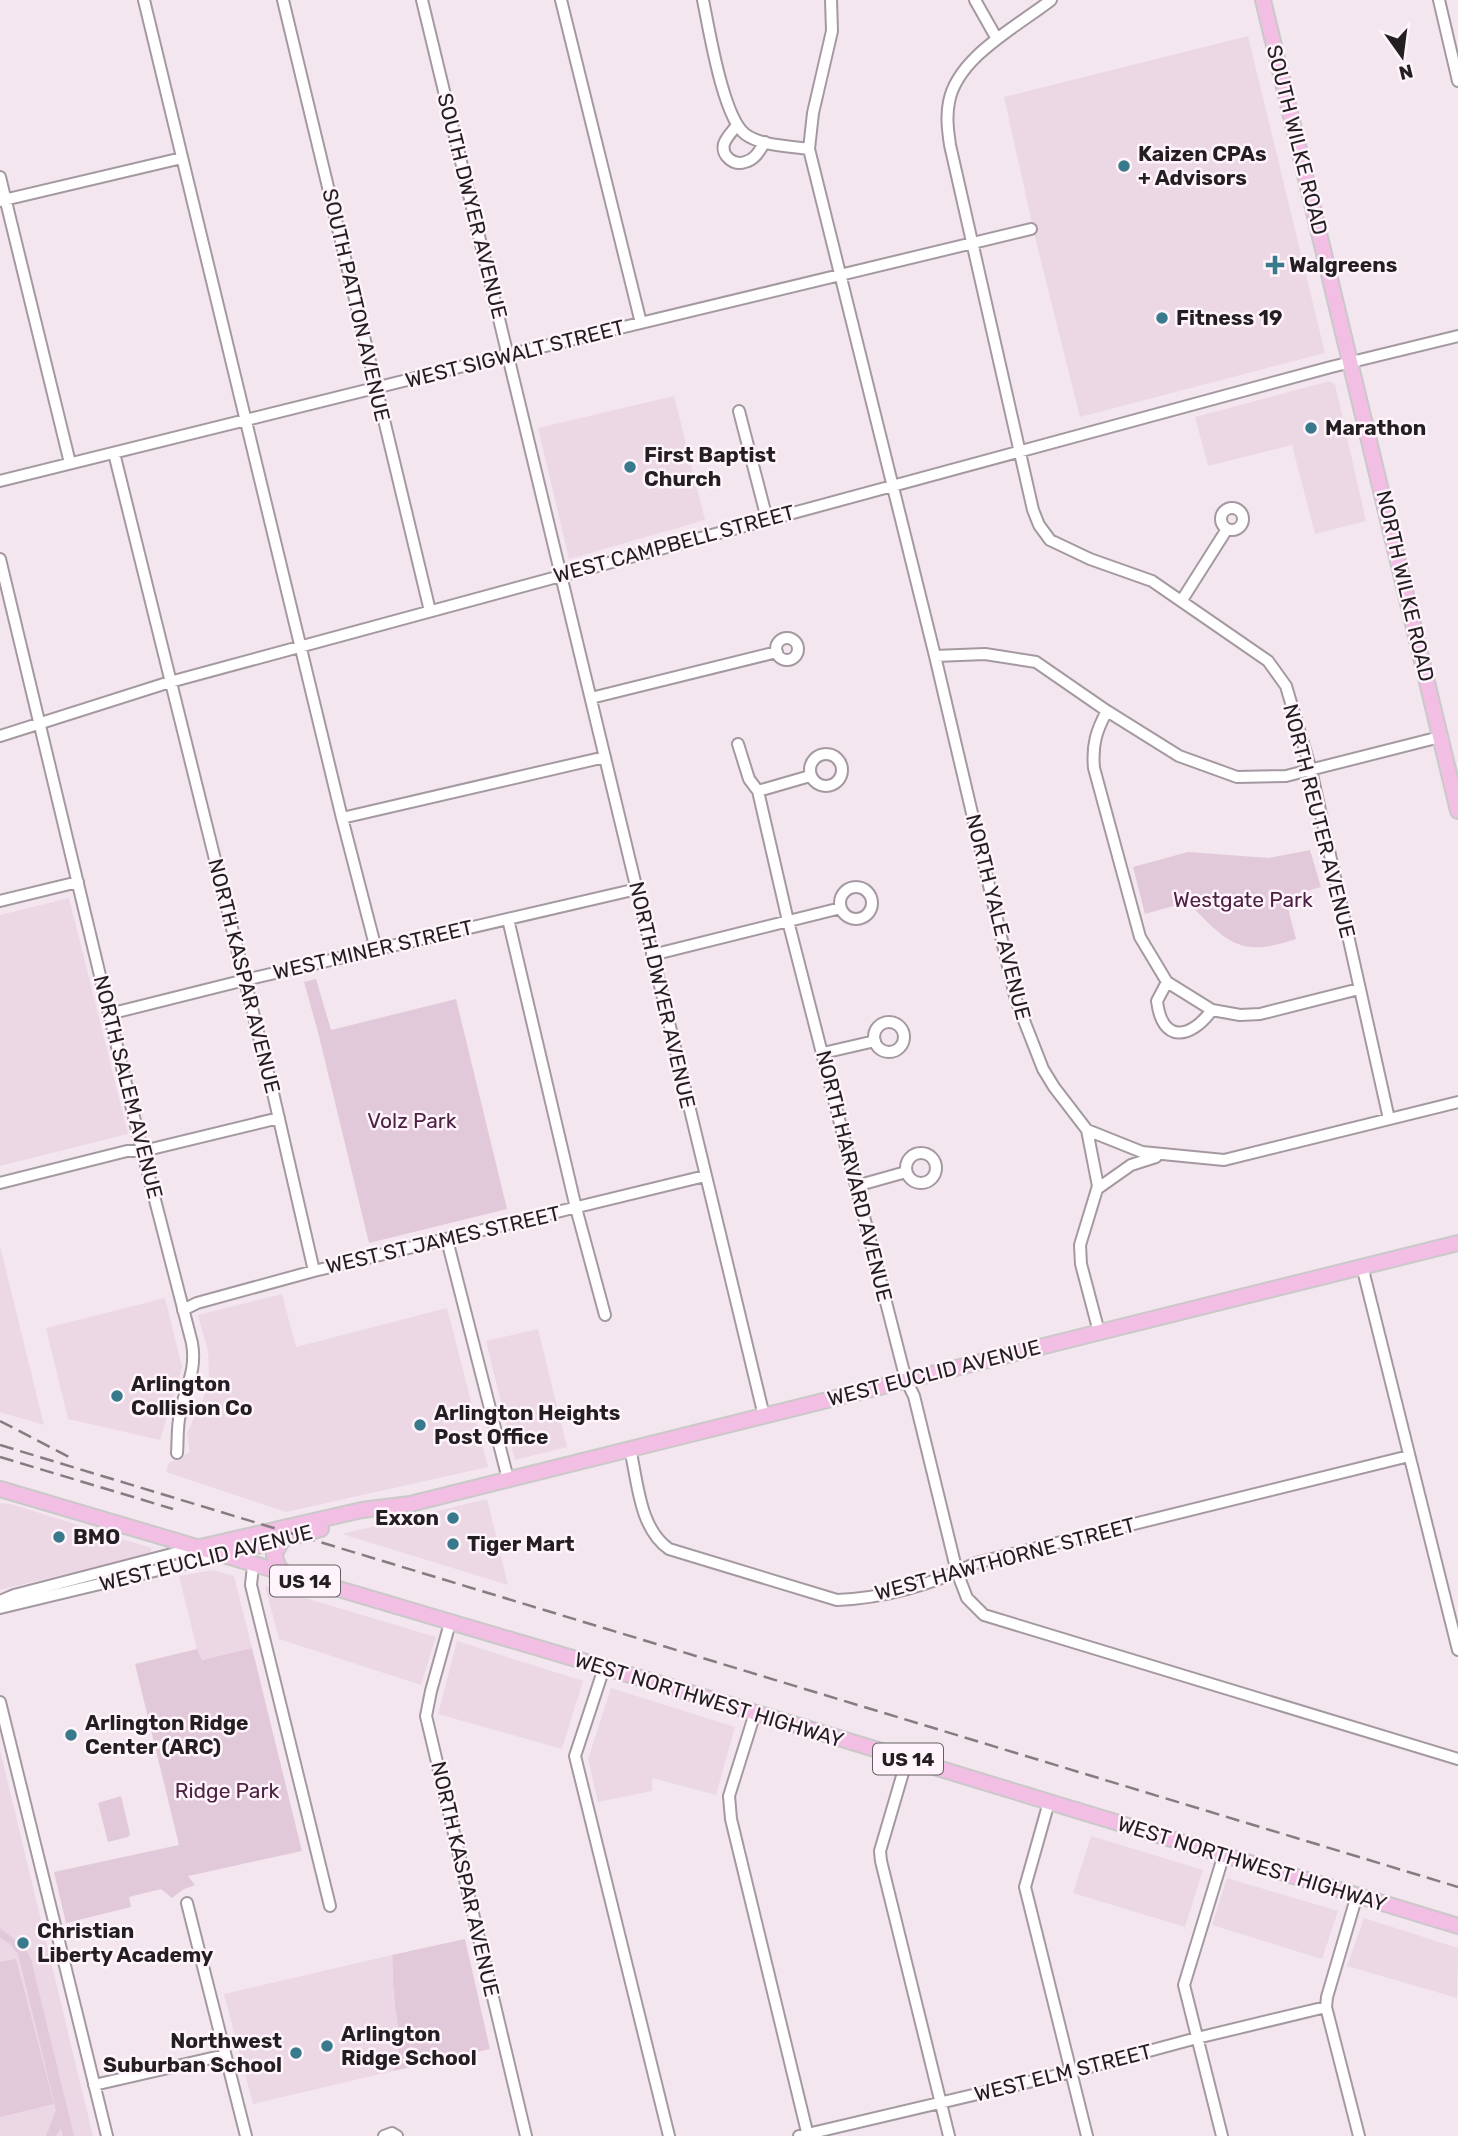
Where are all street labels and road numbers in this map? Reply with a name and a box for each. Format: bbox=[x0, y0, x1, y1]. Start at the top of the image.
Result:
street label: SOUTH WILKE ROAD bbox=[1262, 42, 1333, 238]
street label: SOUTH DWYER AVENUE bbox=[432, 90, 513, 321]
street label: SOUTH PATTON AVENUE bbox=[317, 186, 395, 424]
street label: WEST SIGWALT STREET bbox=[403, 314, 627, 393]
street label: NORTH WILKE ROAD bbox=[1371, 488, 1440, 684]
street label: WEST CAMPBELL STREET bbox=[551, 499, 797, 588]
street label: NORTH REUTER AVENUE bbox=[1278, 701, 1361, 941]
street label: NORTH YALE AVENUE bbox=[961, 812, 1036, 1022]
street label: NORTH KASPAR AVENUE bbox=[203, 856, 286, 1096]
street label: NORTH DWYER AVENUE bbox=[624, 879, 701, 1111]
street label: WEST MINER STREET bbox=[271, 914, 475, 985]
street label: NORTH SALEM AVENUE bbox=[89, 973, 168, 1201]
street label: NORTH HARVARD AVENUE bbox=[811, 1048, 898, 1304]
street label: WEST ST JAMES STREET bbox=[323, 1200, 563, 1279]
street label: WEST EUCLID AVENUE bbox=[825, 1334, 1043, 1411]
street label: WEST HAWTHORNE STREET bbox=[872, 1512, 1138, 1605]
street label: WEST EUCLID AVENUE bbox=[97, 1519, 315, 1596]
road number: US 14 bbox=[270, 1566, 340, 1596]
street label: WEST NORTHWEST HIGHWAY bbox=[571, 1647, 847, 1752]
road number: US 14 bbox=[873, 1744, 943, 1774]
street label: NORTH KASPAR AVENUE bbox=[426, 1759, 505, 1999]
street label: WEST NORTHWEST HIGHWAY bbox=[1114, 1811, 1390, 1916]
street label: WEST ELM STREET bbox=[972, 2038, 1154, 2107]

